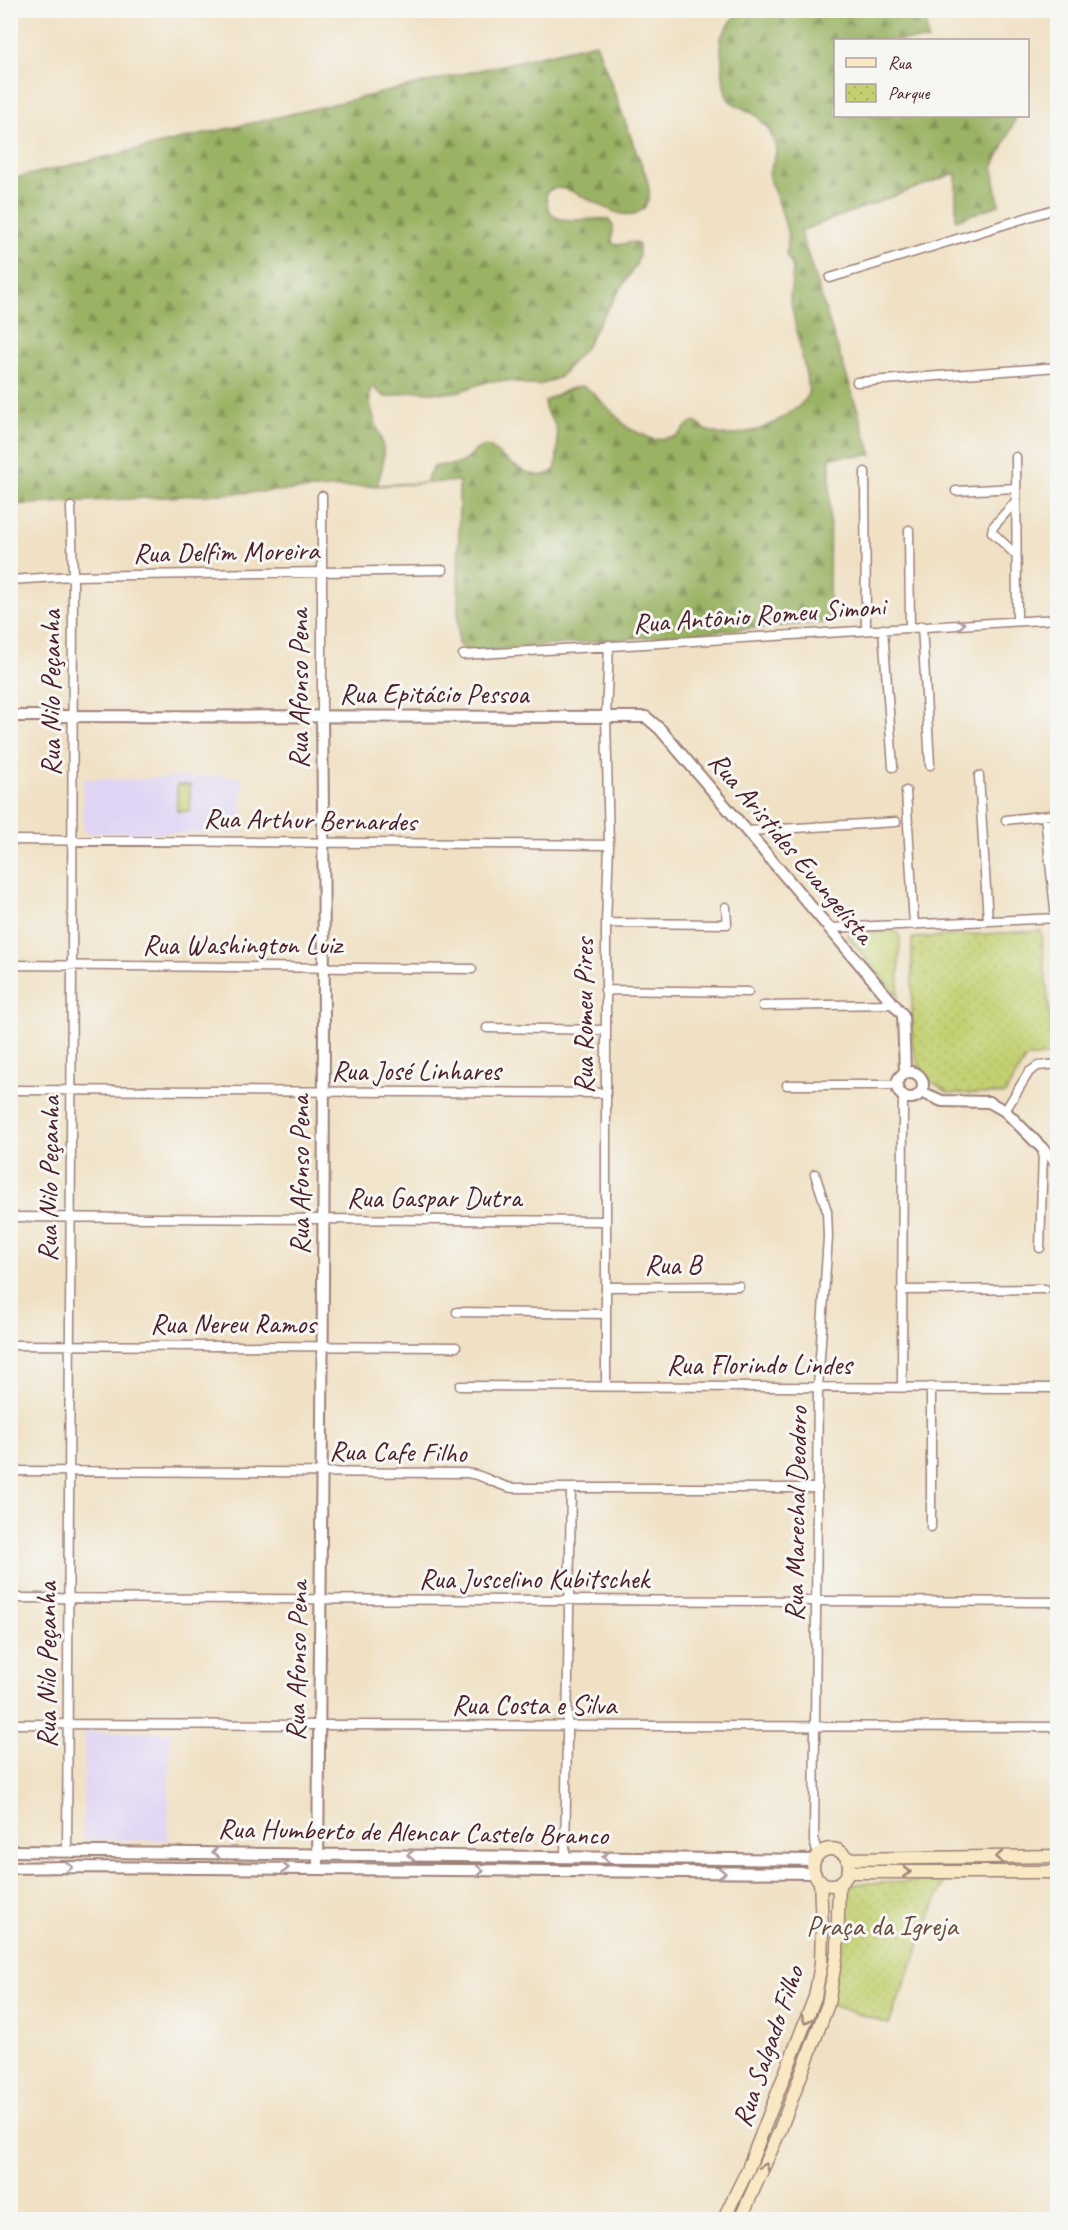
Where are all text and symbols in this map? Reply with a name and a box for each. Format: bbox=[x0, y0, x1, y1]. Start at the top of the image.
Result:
legend bbox=[834, 39, 1029, 117]
text: Rua bbox=[888, 52, 913, 74]
text: Parque bbox=[888, 82, 930, 104]
street label: Rua Delfim Moreira bbox=[133, 532, 321, 571]
street label: Rua Antônio Romeu Simoni bbox=[632, 588, 890, 641]
street label: Rua Afonso Pena bbox=[281, 607, 316, 769]
street label: Rua Nilo Peçanha bbox=[33, 608, 68, 776]
one-way arrow bbox=[956, 617, 965, 630]
street label: Rua Epitácio Pessoa bbox=[340, 676, 530, 711]
street label: Rua Aristides Evangelista bbox=[701, 744, 884, 952]
street label: Rua Arthur Bernardes bbox=[203, 800, 419, 839]
street label: Rua Washington Luiz bbox=[142, 927, 345, 962]
street label: Rua Romeu Pires bbox=[566, 936, 601, 1094]
street label: Rua José Linhares bbox=[331, 1053, 503, 1088]
street label: Rua Afonso Pena bbox=[282, 1093, 317, 1255]
street label: Rua Nilo Peçanha bbox=[30, 1094, 67, 1262]
street label: Rua Gaspar Dutra bbox=[347, 1180, 524, 1215]
street label: Rua B bbox=[645, 1247, 704, 1282]
street label: Rua Nereu Ramos bbox=[150, 1306, 318, 1341]
street label: Rua Florindo Lindes bbox=[666, 1347, 854, 1382]
street label: Rua Marechal Deodoro bbox=[776, 1404, 815, 1622]
street label: Rua Cafe Filho bbox=[329, 1433, 469, 1470]
street label: Rua Juscelino Kubitschek bbox=[419, 1561, 652, 1596]
street label: Rua Afonso Pena bbox=[278, 1578, 315, 1741]
street label: Rua Nilo Peçanha bbox=[29, 1580, 64, 1748]
street label: Rua Costa e Silva bbox=[452, 1687, 618, 1722]
street label: Rua Humberto de Alencar Castelo Branco bbox=[218, 1811, 610, 1852]
one-way arrow bbox=[211, 1846, 220, 1859]
one-way arrow bbox=[406, 1848, 415, 1861]
one-way arrow bbox=[601, 1851, 610, 1863]
one-way arrow bbox=[995, 1851, 1004, 1863]
one-way arrow bbox=[64, 1861, 73, 1873]
one-way arrow bbox=[280, 1862, 289, 1875]
one-way arrow bbox=[475, 1865, 484, 1877]
one-way arrow bbox=[902, 1866, 911, 1878]
one-way arrow bbox=[718, 1867, 727, 1880]
park label: Praça da Igreja bbox=[806, 1908, 959, 1943]
street label: Rua Salgado Filho bbox=[724, 1959, 812, 2131]
one-way arrow bbox=[801, 2014, 813, 2025]
one-way arrow bbox=[758, 2162, 770, 2173]

